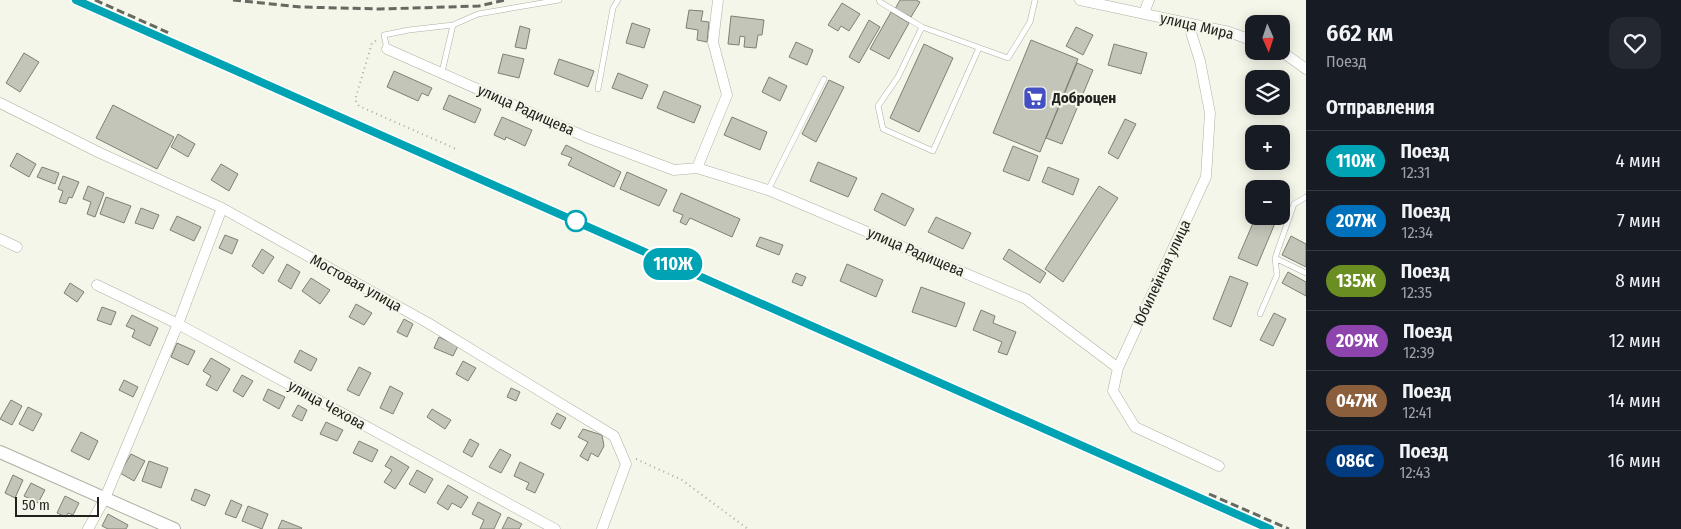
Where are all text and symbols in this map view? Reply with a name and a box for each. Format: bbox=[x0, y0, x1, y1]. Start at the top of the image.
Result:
street label: улица Мира bbox=[1158, 9, 1236, 43]
north arrow bbox=[1245, 15, 1290, 60]
map controls bbox=[1245, 15, 1290, 225]
button: heart bbox=[1609, 17, 1661, 69]
text: 662 км bbox=[1326, 19, 1393, 47]
text: Поезд bbox=[1326, 52, 1367, 71]
button: layers bbox=[1245, 70, 1290, 115]
street label: улица Радищева bbox=[475, 81, 577, 139]
supermarket icon: Доброцен bbox=[1022, 85, 1048, 111]
place label: Доброцен bbox=[1051, 89, 1116, 107]
text: Отправления bbox=[1326, 96, 1435, 119]
button: + bbox=[1245, 125, 1290, 170]
text: Поезд bbox=[1400, 140, 1449, 163]
text: 4 мин bbox=[1615, 149, 1661, 172]
text: 110Ж bbox=[1336, 150, 1375, 172]
text: 12:31 bbox=[1400, 163, 1430, 182]
button: − bbox=[1245, 180, 1290, 225]
text: Поезд bbox=[1401, 200, 1450, 223]
text: 7 мин bbox=[1617, 209, 1661, 232]
unlabelled marker bbox=[565, 210, 587, 232]
text: 207Ж bbox=[1336, 210, 1376, 232]
street label: Юбилейная улица bbox=[1130, 217, 1194, 329]
street label: улица Радищева bbox=[865, 223, 967, 281]
text: 12:34 bbox=[1401, 223, 1433, 242]
line badge: 110Ж bbox=[638, 248, 708, 280]
street label: Мостовая улица bbox=[307, 250, 405, 316]
text: 110Ж bbox=[653, 253, 693, 275]
text: Поезд bbox=[1401, 260, 1450, 283]
text: 8 мин bbox=[1615, 269, 1661, 292]
text: 135Ж bbox=[1336, 270, 1376, 292]
text: 12:35 bbox=[1401, 283, 1432, 302]
text: Поезд bbox=[1403, 320, 1452, 343]
text: 12 мин bbox=[1609, 329, 1661, 352]
text: 209Ж bbox=[1336, 330, 1378, 352]
text: 12:39 bbox=[1403, 343, 1435, 362]
street label: улица Чехова bbox=[285, 376, 369, 434]
text: Поезд bbox=[1402, 380, 1451, 403]
text: 14 мин bbox=[1608, 389, 1661, 412]
text: 047Ж bbox=[1336, 390, 1377, 412]
text: 12:41 bbox=[1402, 403, 1432, 422]
text: Поезд bbox=[1399, 440, 1448, 463]
text: 16 мин bbox=[1608, 449, 1661, 472]
text: 086С bbox=[1336, 450, 1374, 472]
text: 12:43 bbox=[1399, 463, 1431, 482]
scale bar bbox=[15, 494, 99, 517]
text: 50 m bbox=[22, 497, 50, 514]

